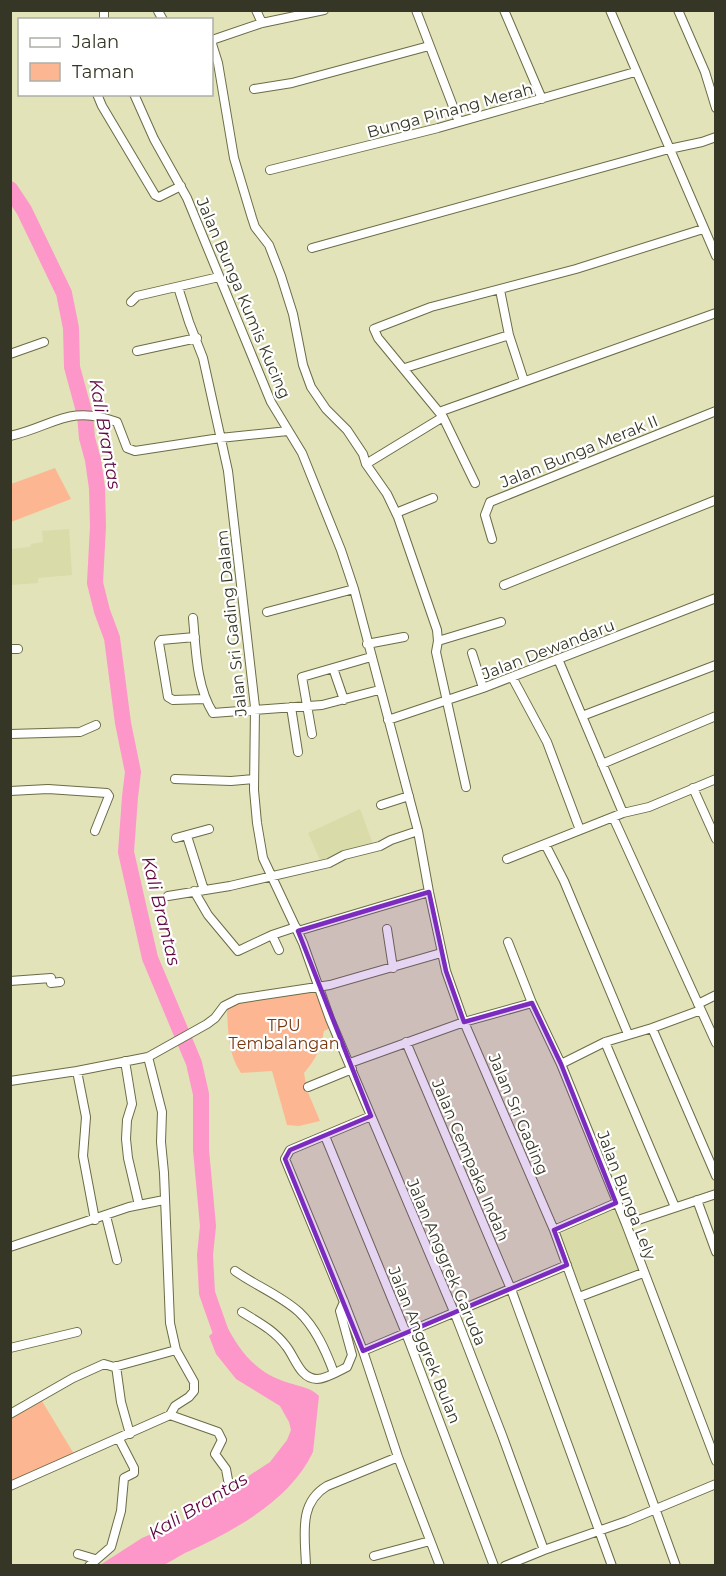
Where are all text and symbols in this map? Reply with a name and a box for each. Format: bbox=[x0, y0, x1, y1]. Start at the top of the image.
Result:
legend bbox=[18, 18, 213, 96]
text: Jalan bbox=[71, 31, 119, 53]
text: Taman bbox=[72, 61, 134, 83]
street label: Bunga Pinang Merah bbox=[365, 79, 535, 142]
street label: Jalan Bunga Kumis Kucing bbox=[192, 194, 295, 401]
water label: Kali Brantas bbox=[84, 377, 126, 491]
street label: Jalan Bunga Merak II bbox=[497, 411, 661, 492]
street label: Jalan Sri Gading Dalam bbox=[212, 529, 251, 718]
street label: Jalan Dewandaru bbox=[478, 615, 617, 684]
water label: Kali Brantas bbox=[137, 854, 185, 968]
park label: TPU Tembalangan bbox=[229, 1016, 339, 1053]
street label: Jalan Sri Gading bbox=[484, 1050, 553, 1178]
street label: Jalan Cempaka Indah bbox=[427, 1076, 513, 1244]
street label: Jalan Bunga Lely bbox=[593, 1127, 660, 1263]
street label: Jalan Anggrek Garuda bbox=[402, 1175, 490, 1348]
street label: Jalan Anggrek Bulan bbox=[384, 1263, 465, 1426]
water label: Kali Brantas bbox=[144, 1468, 252, 1544]

